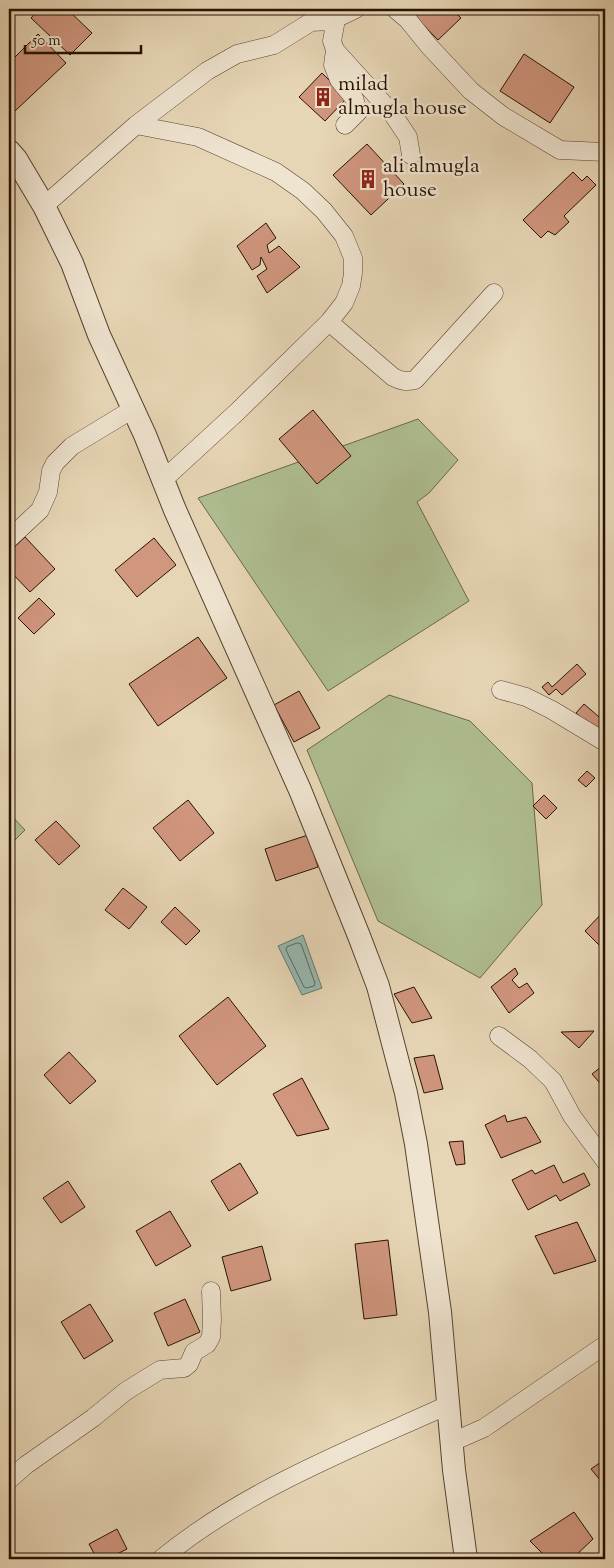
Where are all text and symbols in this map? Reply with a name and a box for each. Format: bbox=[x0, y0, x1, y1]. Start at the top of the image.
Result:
scale bar bbox=[25, 22, 141, 54]
text: 50 m bbox=[31, 31, 61, 52]
place label: milad almugla house bbox=[338, 70, 467, 124]
building icon: milad almugla house bbox=[312, 86, 334, 108]
place label: ali almugla house bbox=[383, 152, 480, 206]
building icon: ali almugla house bbox=[357, 168, 379, 190]

